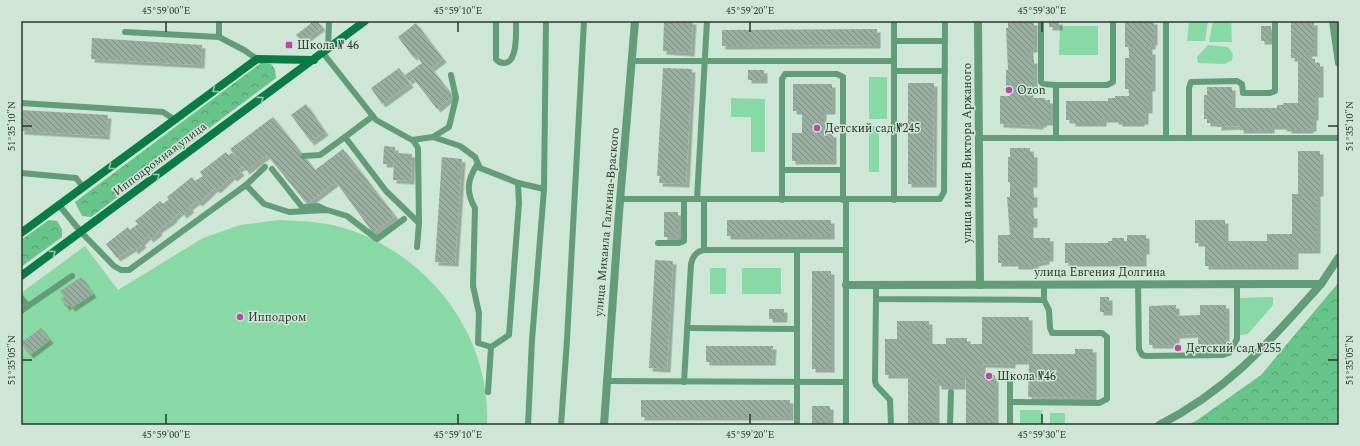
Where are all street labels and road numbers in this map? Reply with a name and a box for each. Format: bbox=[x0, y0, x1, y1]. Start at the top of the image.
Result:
street label: улица имени Виктора Аржаного bbox=[958, 63, 977, 244]
street label: Ипподромная улица bbox=[109, 117, 211, 201]
street label: улица Михаила Галкина-Враского bbox=[589, 127, 625, 318]
street label: улица Евгения Долгина bbox=[1033, 263, 1166, 282]

